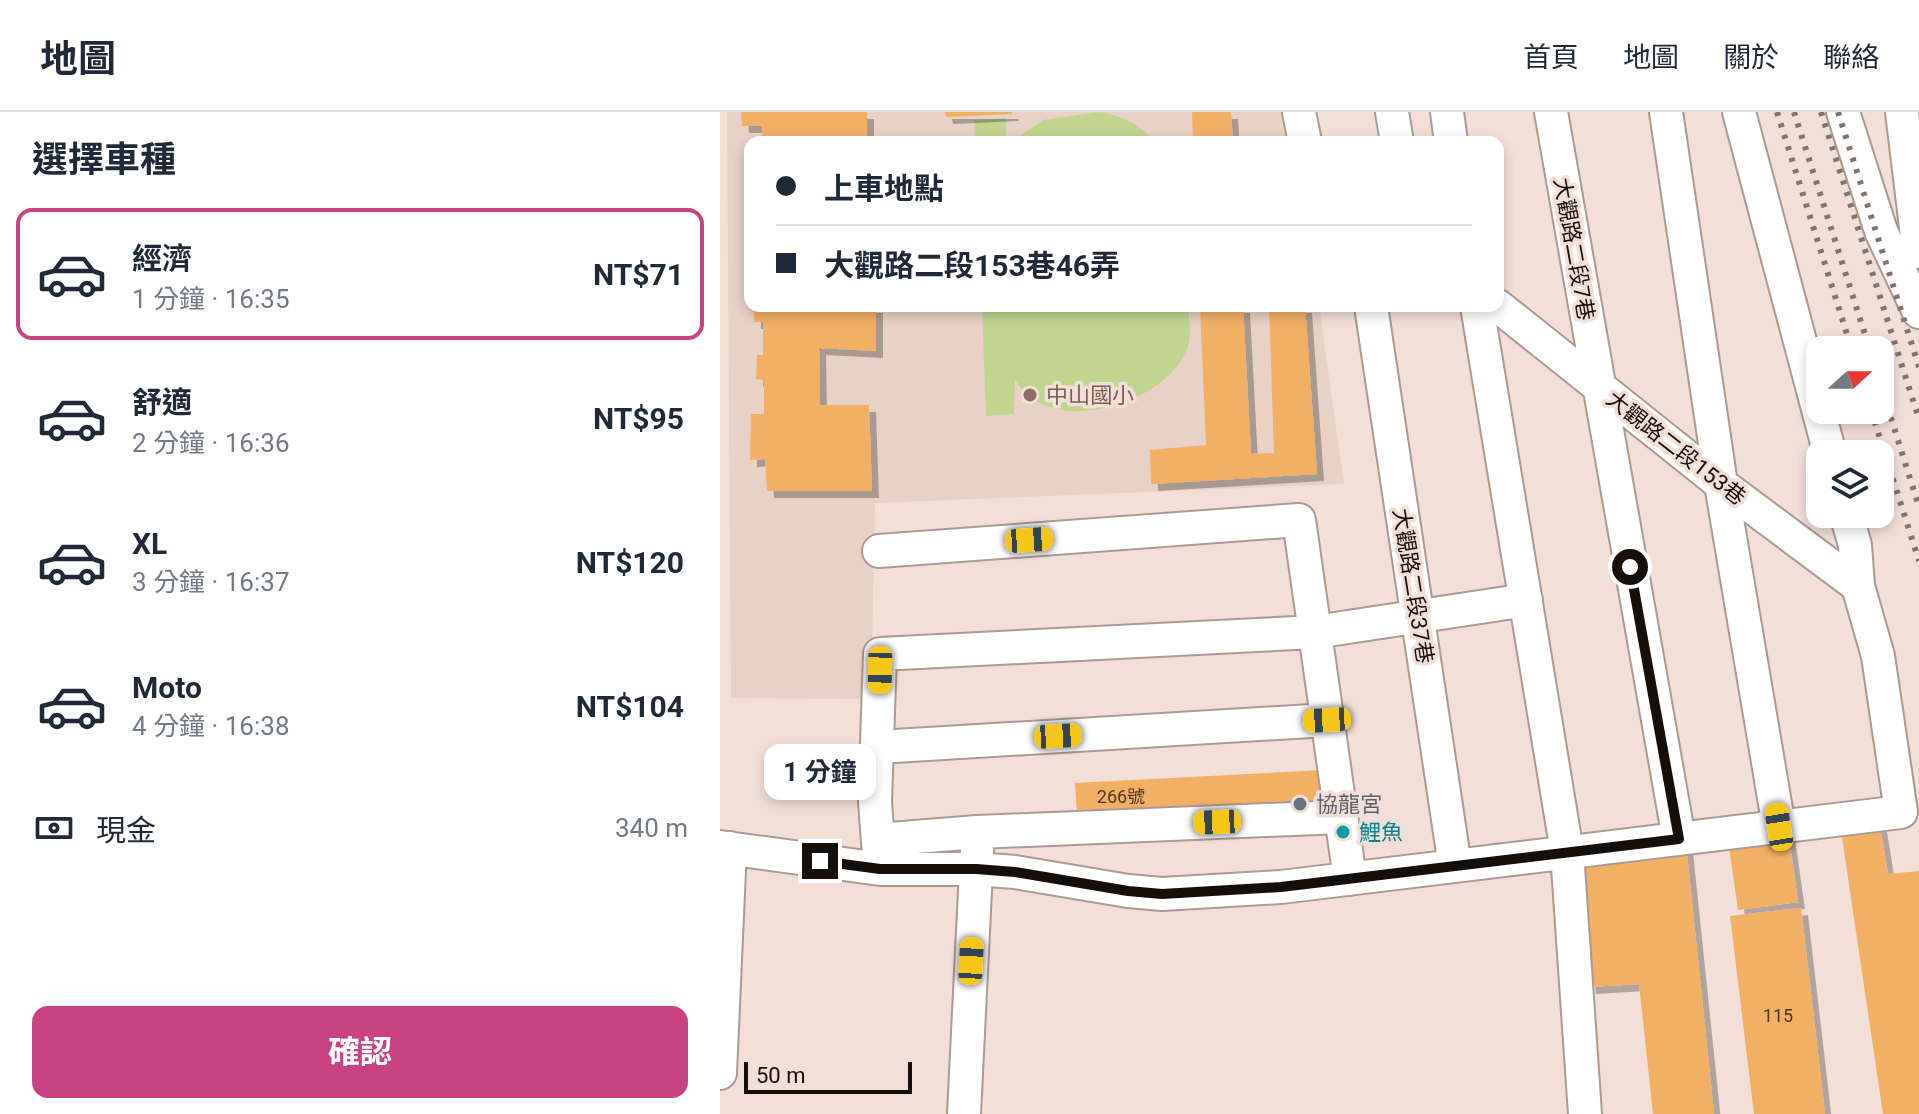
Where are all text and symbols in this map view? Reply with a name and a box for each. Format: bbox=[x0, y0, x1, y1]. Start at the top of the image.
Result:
text: 地圖 bbox=[40, 37, 116, 81]
text: 首頁 bbox=[1523, 41, 1579, 74]
text: 地圖 bbox=[1623, 41, 1679, 74]
text: 關於 bbox=[1723, 41, 1779, 74]
text: 聯絡 bbox=[1823, 41, 1879, 74]
text: 選擇車種 bbox=[32, 139, 176, 181]
text: 上車地點 bbox=[824, 171, 944, 206]
street label: 大觀路二段7巷 bbox=[1549, 176, 1599, 322]
icon: car bbox=[36, 238, 108, 310]
text: 經濟 bbox=[132, 241, 192, 276]
text: 大觀路二段153巷46弄 bbox=[824, 248, 1120, 283]
text: NT$71 bbox=[593, 257, 684, 292]
text: 1 分鐘 · 16:35 bbox=[132, 284, 290, 314]
north arrow bbox=[1806, 336, 1894, 424]
map controls bbox=[1806, 336, 1894, 528]
icon: car bbox=[36, 382, 108, 454]
place label: 中山國小 bbox=[1046, 383, 1134, 408]
text: 舒適 bbox=[132, 385, 192, 420]
marker: 中山國小 bbox=[1021, 386, 1039, 404]
street label: 大觀路二段153巷 bbox=[1602, 386, 1750, 510]
text: NT$95 bbox=[593, 401, 684, 436]
text: 2 分鐘 · 16:36 bbox=[132, 428, 290, 458]
button: layers bbox=[1806, 440, 1894, 528]
street label: 大觀路二段37巷 bbox=[1388, 507, 1438, 665]
icon: car bbox=[36, 526, 108, 598]
text: XL bbox=[132, 526, 167, 561]
car bbox=[1004, 526, 1054, 554]
text: NT$120 bbox=[576, 545, 684, 580]
route start bbox=[1612, 549, 1648, 585]
text: 3 分鐘 · 16:37 bbox=[132, 567, 290, 597]
car bbox=[868, 646, 892, 694]
icon: car bbox=[36, 670, 108, 742]
text: Moto bbox=[132, 670, 202, 705]
text: NT$104 bbox=[576, 689, 684, 724]
car bbox=[1302, 707, 1352, 733]
text: 4 分鐘 · 16:38 bbox=[132, 711, 290, 741]
car bbox=[1033, 723, 1083, 749]
callout: 1 分鐘 bbox=[764, 745, 876, 801]
text: 1 分鐘 bbox=[783, 757, 857, 787]
house number: 266號 bbox=[1097, 786, 1145, 807]
place label: 協龍宮 bbox=[1316, 792, 1382, 817]
marker: 協龍宮 bbox=[1291, 795, 1309, 813]
car bbox=[1763, 801, 1795, 853]
icon: cash bbox=[32, 806, 76, 850]
car bbox=[1193, 809, 1241, 835]
text: 現金 bbox=[96, 813, 156, 848]
text: 340 m bbox=[615, 813, 688, 843]
place label: 鯉魚 bbox=[1359, 820, 1403, 845]
marker: 鯉魚 bbox=[1334, 823, 1352, 841]
route end bbox=[802, 843, 838, 879]
car bbox=[958, 936, 984, 986]
house number: 115 bbox=[1763, 1005, 1793, 1026]
button: 確認 bbox=[32, 1006, 688, 1098]
scale bar bbox=[744, 1058, 912, 1094]
text: 50 m bbox=[756, 1063, 805, 1088]

